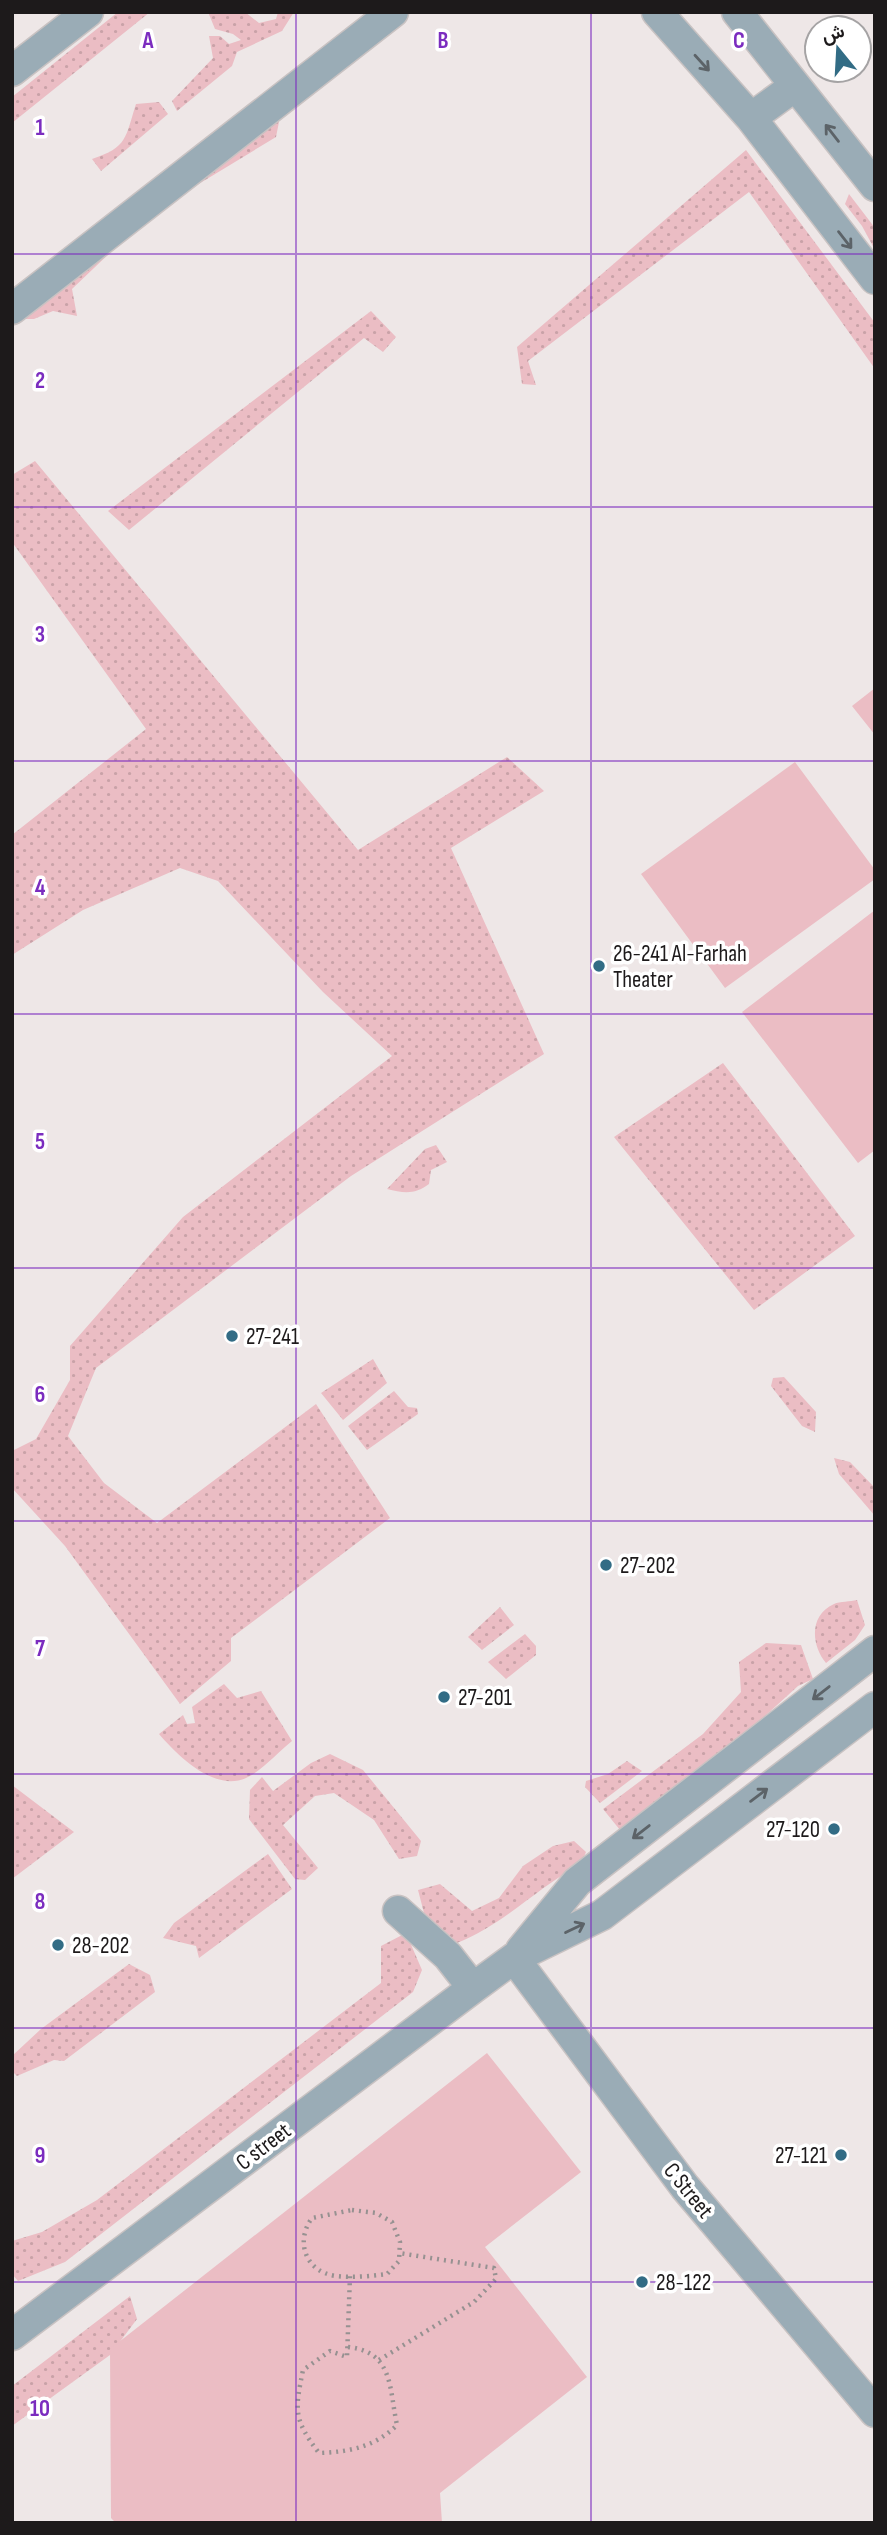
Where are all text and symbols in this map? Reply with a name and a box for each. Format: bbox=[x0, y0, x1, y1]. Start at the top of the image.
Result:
north arrow bbox=[803, 14, 873, 84]
text: ش bbox=[819, 20, 848, 49]
text: A bbox=[142, 27, 155, 55]
text: B bbox=[438, 27, 449, 55]
text: C bbox=[733, 27, 745, 55]
one-way arrow bbox=[694, 54, 710, 72]
text: 1 bbox=[35, 114, 45, 142]
one-way arrow bbox=[825, 124, 840, 142]
one-way arrow bbox=[838, 230, 852, 249]
text: 2 bbox=[35, 367, 45, 395]
text: 3 bbox=[35, 621, 45, 649]
text: 4 bbox=[35, 874, 46, 902]
place label: 26-241 Al-Farhah Theater bbox=[613, 940, 747, 994]
marker: 26-241 Al-Farhah Theater bbox=[591, 958, 607, 974]
text: 5 bbox=[35, 1128, 45, 1156]
place label: 27-241 bbox=[246, 1323, 299, 1351]
marker: 27-241 bbox=[224, 1328, 240, 1344]
text: 6 bbox=[35, 1381, 45, 1409]
place label: 27-202 bbox=[620, 1552, 675, 1580]
marker: 27-202 bbox=[598, 1557, 614, 1573]
text: 7 bbox=[35, 1635, 45, 1663]
place label: 27-201 bbox=[458, 1684, 512, 1712]
one-way arrow bbox=[812, 1686, 831, 1701]
marker: 27-201 bbox=[436, 1689, 452, 1705]
one-way arrow bbox=[749, 1788, 768, 1803]
place label: 27-120 bbox=[766, 1816, 820, 1844]
marker: 27-120 bbox=[826, 1821, 842, 1837]
one-way arrow bbox=[632, 1825, 650, 1840]
text: 8 bbox=[35, 1888, 46, 1916]
one-way arrow bbox=[564, 1921, 585, 1935]
place label: 28-202 bbox=[72, 1932, 129, 1960]
marker: 28-202 bbox=[50, 1937, 66, 1953]
street label: C street bbox=[231, 2117, 297, 2177]
text: 9 bbox=[35, 2142, 45, 2170]
place label: 27-121 bbox=[775, 2142, 827, 2170]
marker: 27-121 bbox=[833, 2147, 849, 2163]
street label: C Street bbox=[657, 2157, 719, 2224]
place label: 28-122 bbox=[656, 2269, 711, 2297]
marker: 28-122 bbox=[634, 2274, 650, 2290]
text: 10 bbox=[30, 2395, 50, 2423]

